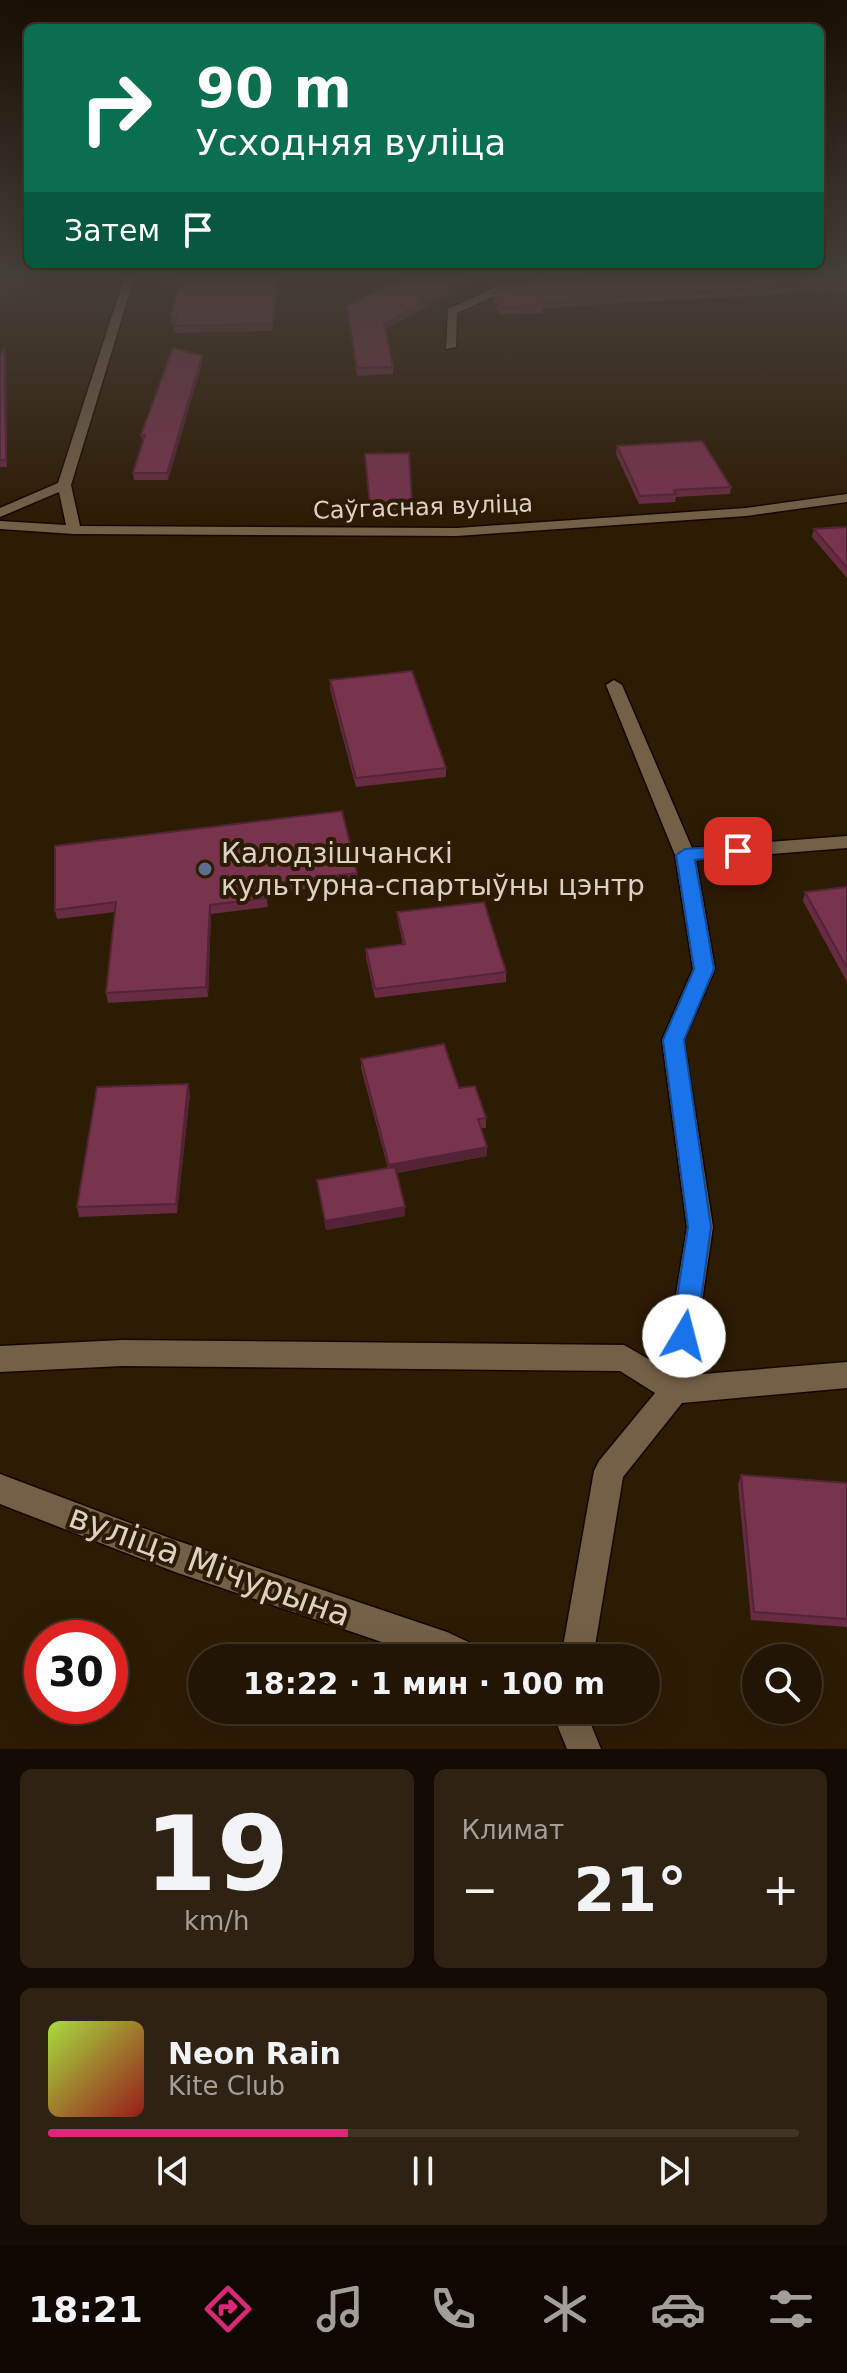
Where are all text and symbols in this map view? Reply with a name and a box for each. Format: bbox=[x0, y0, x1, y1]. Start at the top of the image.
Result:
text: 90 m bbox=[196, 55, 352, 120]
icon: right bbox=[64, 56, 168, 160]
text: Усходняя вуліца bbox=[196, 122, 506, 163]
icon: arrive bbox=[176, 208, 220, 252]
text: Затем bbox=[64, 213, 160, 248]
street label: Саўгасная вуліца bbox=[313, 489, 533, 525]
pin bbox=[704, 817, 772, 885]
icon: arrive bbox=[716, 829, 760, 873]
place label: Калодзішчанскі культурна-спартыўны цэнтр bbox=[221, 837, 645, 902]
marker: Калодзішчанскі культурна-спартыўны цэнтр bbox=[196, 860, 214, 878]
position arrow bbox=[642, 1294, 726, 1378]
street label: вуліца Мічурына bbox=[64, 1495, 356, 1635]
speed limit sign: 30 bbox=[24, 1620, 128, 1724]
map controls bbox=[742, 1644, 822, 1724]
button: search bbox=[742, 1644, 822, 1724]
text: 18:22 · 1 мин · 100 m bbox=[243, 1666, 605, 1701]
text: 19 bbox=[144, 1793, 289, 1915]
text: Климат bbox=[462, 1815, 564, 1845]
text: 21° bbox=[574, 1855, 687, 1925]
text: − bbox=[462, 1864, 498, 1915]
text: + bbox=[762, 1864, 799, 1915]
text: km/h bbox=[184, 1906, 250, 1936]
text: Neon Rain bbox=[168, 2036, 341, 2071]
text: Kite Club bbox=[168, 2071, 285, 2101]
icon: previous bbox=[151, 2149, 195, 2193]
icon: pause bbox=[401, 2149, 445, 2193]
icon: next bbox=[652, 2149, 696, 2193]
icon: directions bbox=[200, 2281, 256, 2337]
icon: music bbox=[312, 2281, 368, 2337]
icon: phone bbox=[425, 2281, 481, 2337]
icon: climate bbox=[537, 2281, 593, 2337]
icon: car bbox=[650, 2281, 706, 2337]
icon: filters bbox=[763, 2281, 819, 2337]
text: 18:21 bbox=[28, 2289, 143, 2330]

